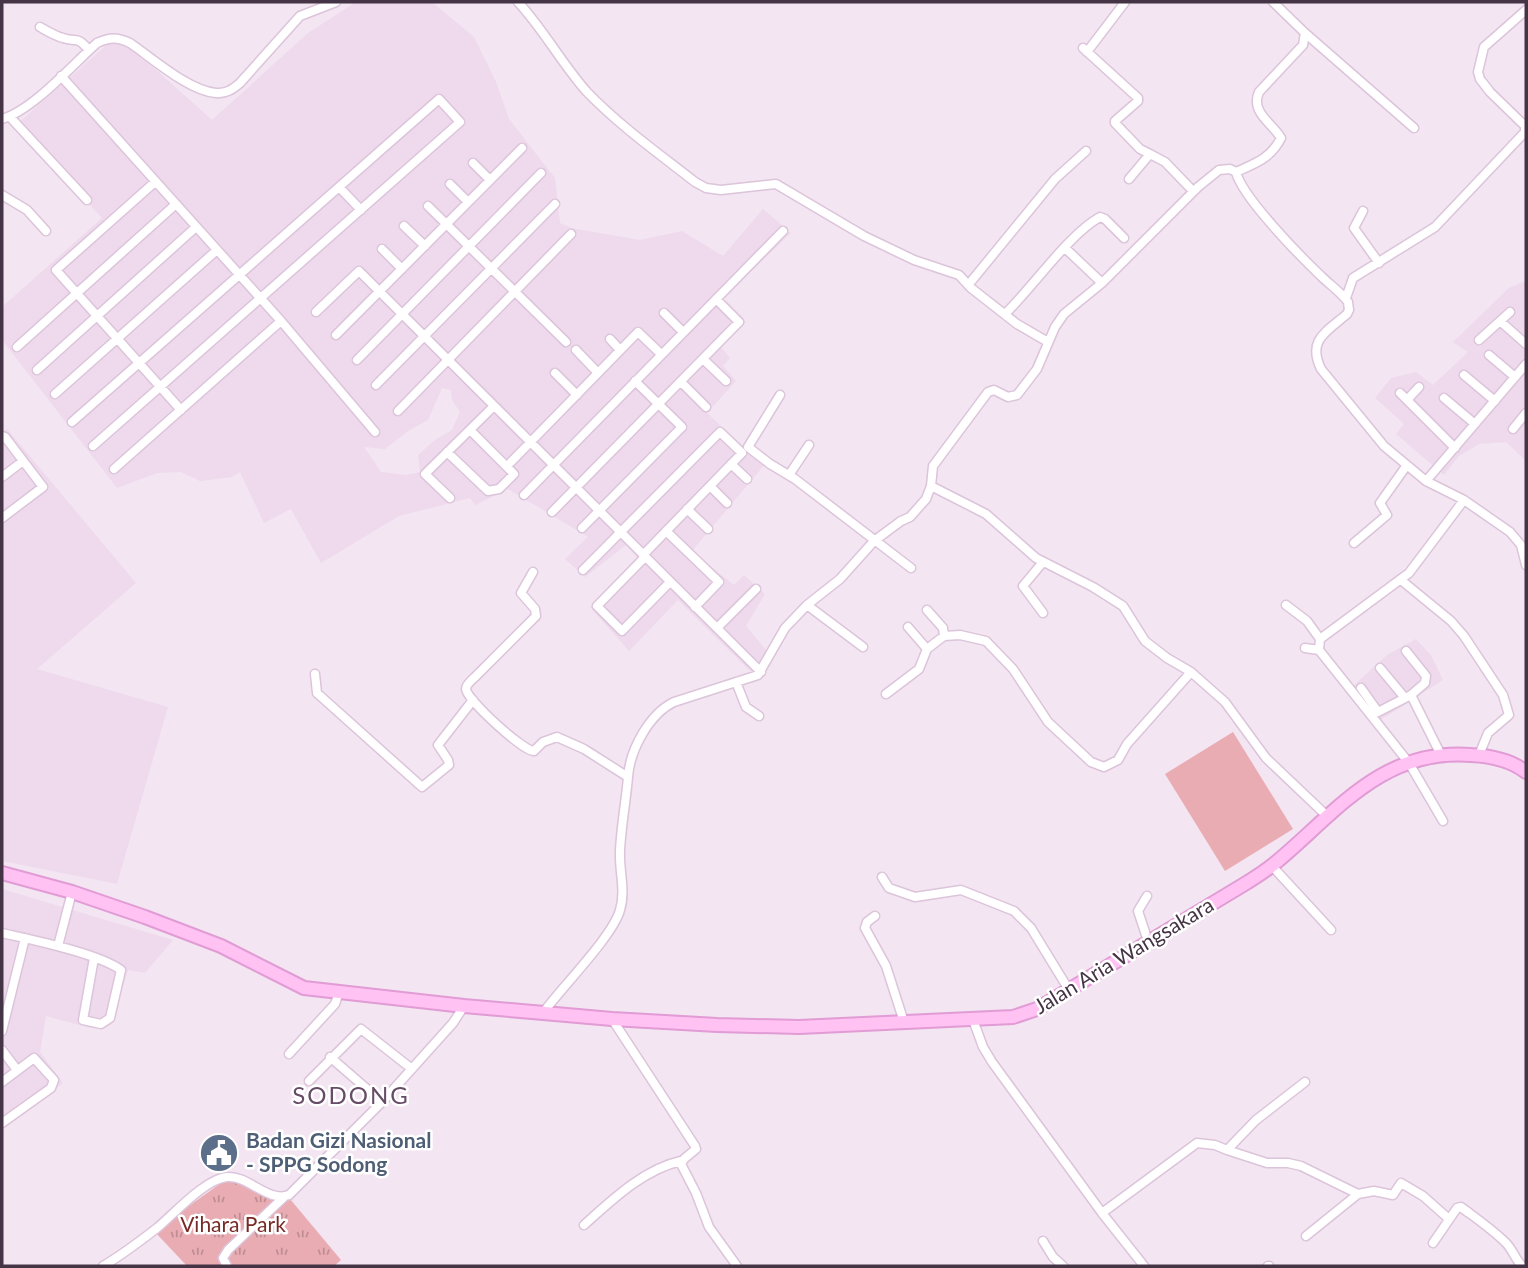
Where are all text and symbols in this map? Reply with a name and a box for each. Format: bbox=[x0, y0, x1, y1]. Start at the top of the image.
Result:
street label: Jalan Aria Wangsakara bbox=[1029, 891, 1218, 1018]
district label: SODONG bbox=[292, 1080, 410, 1109]
place label: Badan Gizi Nasional - SPPG Sodong bbox=[246, 1127, 431, 1176]
public building icon: Badan Gizi Nasional - SPPG Sodong bbox=[198, 1132, 240, 1174]
park label: Vihara Park bbox=[180, 1211, 286, 1236]

